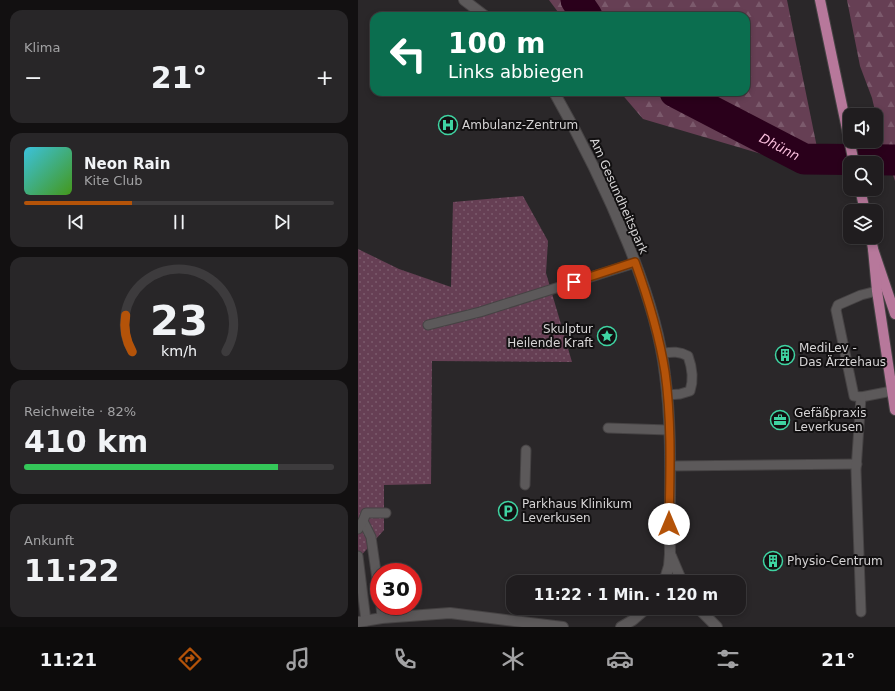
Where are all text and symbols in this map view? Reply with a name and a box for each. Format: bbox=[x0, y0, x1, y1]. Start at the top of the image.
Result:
text: 100 m bbox=[448, 27, 545, 60]
icon: left bbox=[382, 28, 434, 80]
text: Klima bbox=[24, 40, 60, 55]
text: 21° bbox=[151, 60, 207, 95]
text: Links abbiegen bbox=[448, 61, 584, 82]
text: − bbox=[24, 65, 42, 90]
text: + bbox=[316, 65, 334, 90]
map controls bbox=[843, 108, 883, 244]
button: sound bbox=[843, 108, 883, 148]
hospital icon: Ambulanz-Zentrum bbox=[437, 114, 459, 136]
place label: Ambulanz-Zentrum bbox=[462, 118, 578, 132]
water label: Dhünn bbox=[757, 130, 802, 163]
street label: Am Gesundheitspark bbox=[587, 136, 651, 256]
text: Neon Rain bbox=[84, 155, 170, 173]
button: search bbox=[843, 156, 883, 196]
text: Kite Club bbox=[84, 173, 143, 188]
button: layers bbox=[843, 204, 883, 244]
icon: previous bbox=[65, 211, 87, 233]
icon: pause bbox=[168, 211, 190, 233]
icon: next bbox=[271, 211, 293, 233]
pin bbox=[557, 265, 591, 299]
icon: arrive bbox=[563, 271, 585, 293]
text: 23 bbox=[150, 295, 208, 344]
place label: Skulptur Heilende Kraft bbox=[507, 322, 593, 350]
place icon: Skulptur Heilende Kraft bbox=[596, 325, 618, 347]
place label: MediLev - Das Ärztehaus bbox=[799, 341, 886, 369]
text: km/h bbox=[161, 342, 197, 358]
building icon: MediLev - Das Ärztehaus bbox=[774, 344, 796, 366]
text: Reichweite · 82% bbox=[24, 404, 136, 419]
place label: Gefäßpraxis Leverkusen bbox=[794, 406, 866, 434]
office icon: Gefäßpraxis Leverkusen bbox=[769, 409, 791, 431]
text: 410 km bbox=[24, 424, 148, 459]
place label: Parkhaus Klinikum Leverkusen bbox=[522, 497, 632, 525]
parking icon: Parkhaus Klinikum Leverkusen bbox=[497, 500, 519, 522]
position arrow bbox=[648, 503, 690, 545]
text: Ankunft bbox=[24, 533, 74, 548]
building icon: Physio-Centrum bbox=[762, 550, 784, 572]
text: 11:22 bbox=[24, 553, 120, 588]
place label: Physio-Centrum bbox=[787, 554, 883, 568]
speed limit sign: 30 bbox=[370, 563, 422, 615]
text: 11:22 · 1 Min. · 120 m bbox=[534, 586, 718, 604]
icon: directions bbox=[176, 645, 204, 673]
icon: music bbox=[284, 645, 312, 673]
icon: phone bbox=[391, 645, 419, 673]
icon: climate bbox=[499, 645, 527, 673]
icon: car bbox=[606, 645, 634, 673]
icon: filters bbox=[714, 645, 742, 673]
text: 11:21 bbox=[40, 649, 97, 670]
text: 21° bbox=[821, 649, 855, 670]

